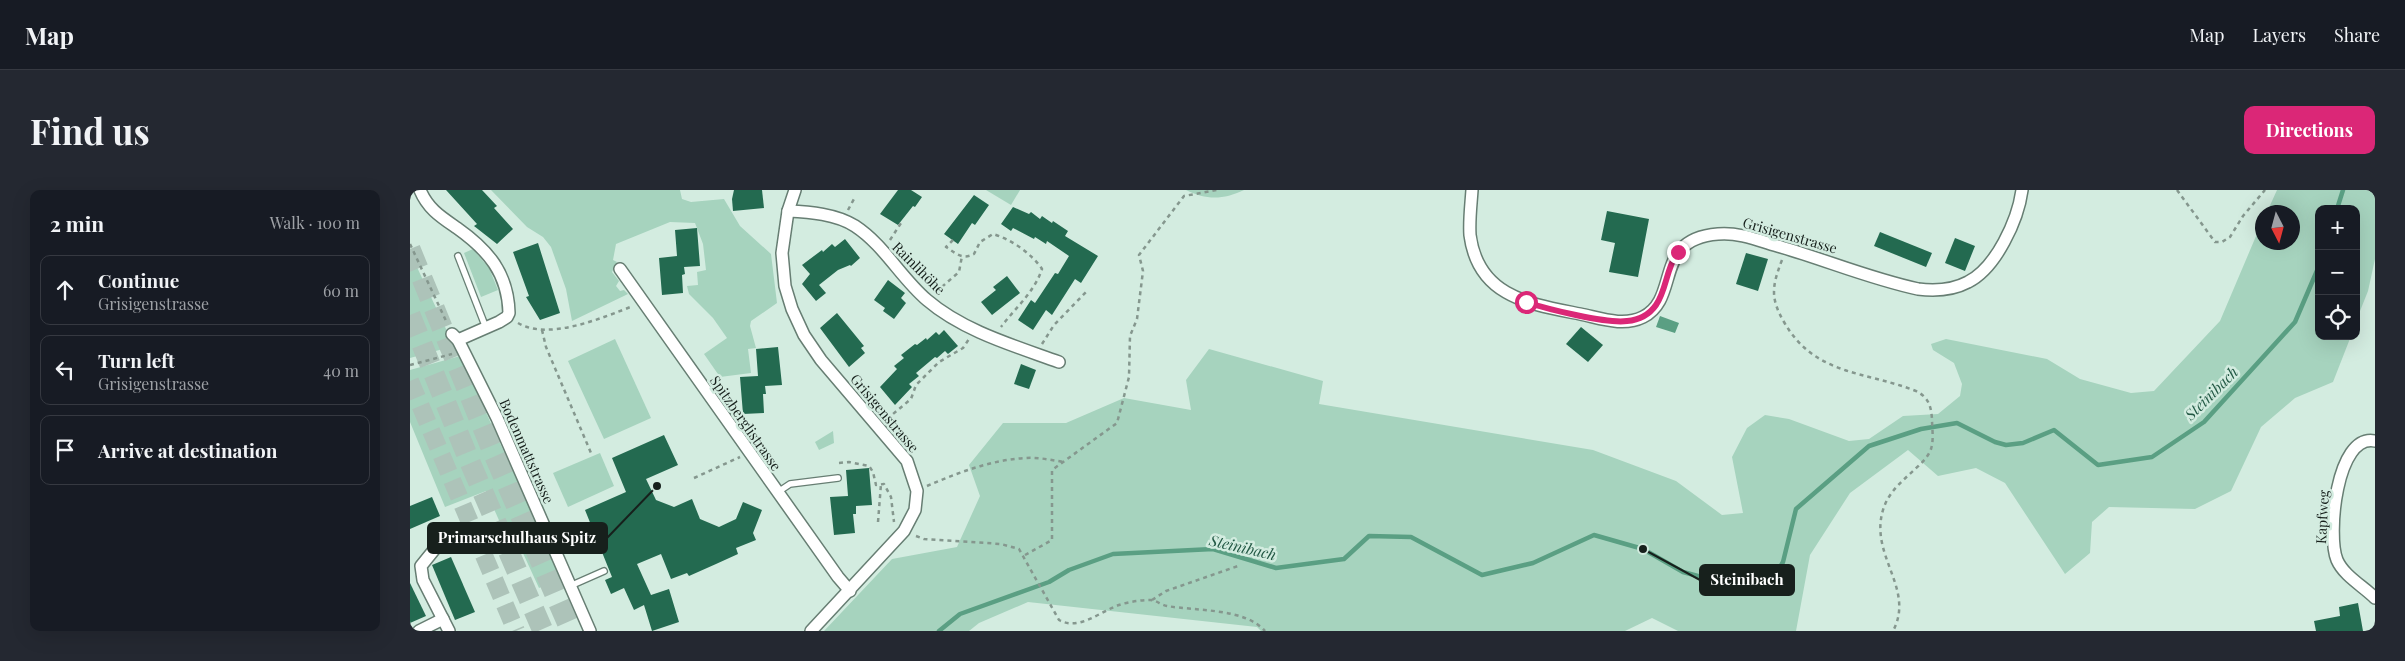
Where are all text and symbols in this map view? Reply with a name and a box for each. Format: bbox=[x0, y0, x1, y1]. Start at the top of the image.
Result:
text: Map bbox=[25, 19, 74, 51]
text: Map bbox=[2189, 23, 2224, 47]
text: Layers bbox=[2252, 23, 2306, 47]
text: Share bbox=[2334, 23, 2380, 47]
button: Directions bbox=[2244, 106, 2375, 154]
text: Find us bbox=[30, 107, 150, 154]
north arrow bbox=[2255, 205, 2300, 250]
map controls bbox=[2315, 205, 2360, 340]
button: + bbox=[2315, 205, 2360, 250]
text: 2 min bbox=[50, 209, 104, 237]
text: Walk · 100 m bbox=[270, 212, 360, 233]
street label: Grisigenstrasse bbox=[1741, 212, 1839, 258]
street label: Rainlihöhe bbox=[888, 237, 950, 299]
route end bbox=[1667, 241, 1690, 264]
button: − bbox=[2315, 250, 2360, 295]
text: Continue bbox=[98, 267, 179, 293]
icon: ahead bbox=[51, 276, 79, 304]
text: 60 m bbox=[323, 280, 359, 301]
route start bbox=[1515, 291, 1538, 314]
text: Grisigenstrasse bbox=[98, 293, 209, 314]
button: locate bbox=[2315, 295, 2360, 340]
text: Turn left bbox=[98, 347, 175, 373]
icon: left bbox=[51, 356, 79, 384]
text: 40 m bbox=[323, 360, 359, 381]
water label: Steinibach bbox=[2179, 362, 2242, 425]
street label: Grisigenstrasse bbox=[846, 370, 924, 456]
street label: Spitzberglistrasse bbox=[706, 372, 786, 474]
text: Grisigenstrasse bbox=[98, 373, 209, 394]
street label: Bodenmattstrasse bbox=[495, 396, 559, 506]
icon: arrive bbox=[51, 436, 79, 464]
text: Arrive at destination bbox=[98, 437, 278, 463]
street label: Kapfweg bbox=[2311, 489, 2333, 544]
callout: Primarschulhaus Spitz bbox=[428, 523, 607, 553]
text: Primarschulhaus Spitz bbox=[438, 527, 596, 547]
water label: Steinibach bbox=[1207, 529, 1278, 564]
callout: Steinibach bbox=[1700, 565, 1794, 595]
text: Steinibach bbox=[1710, 569, 1784, 589]

